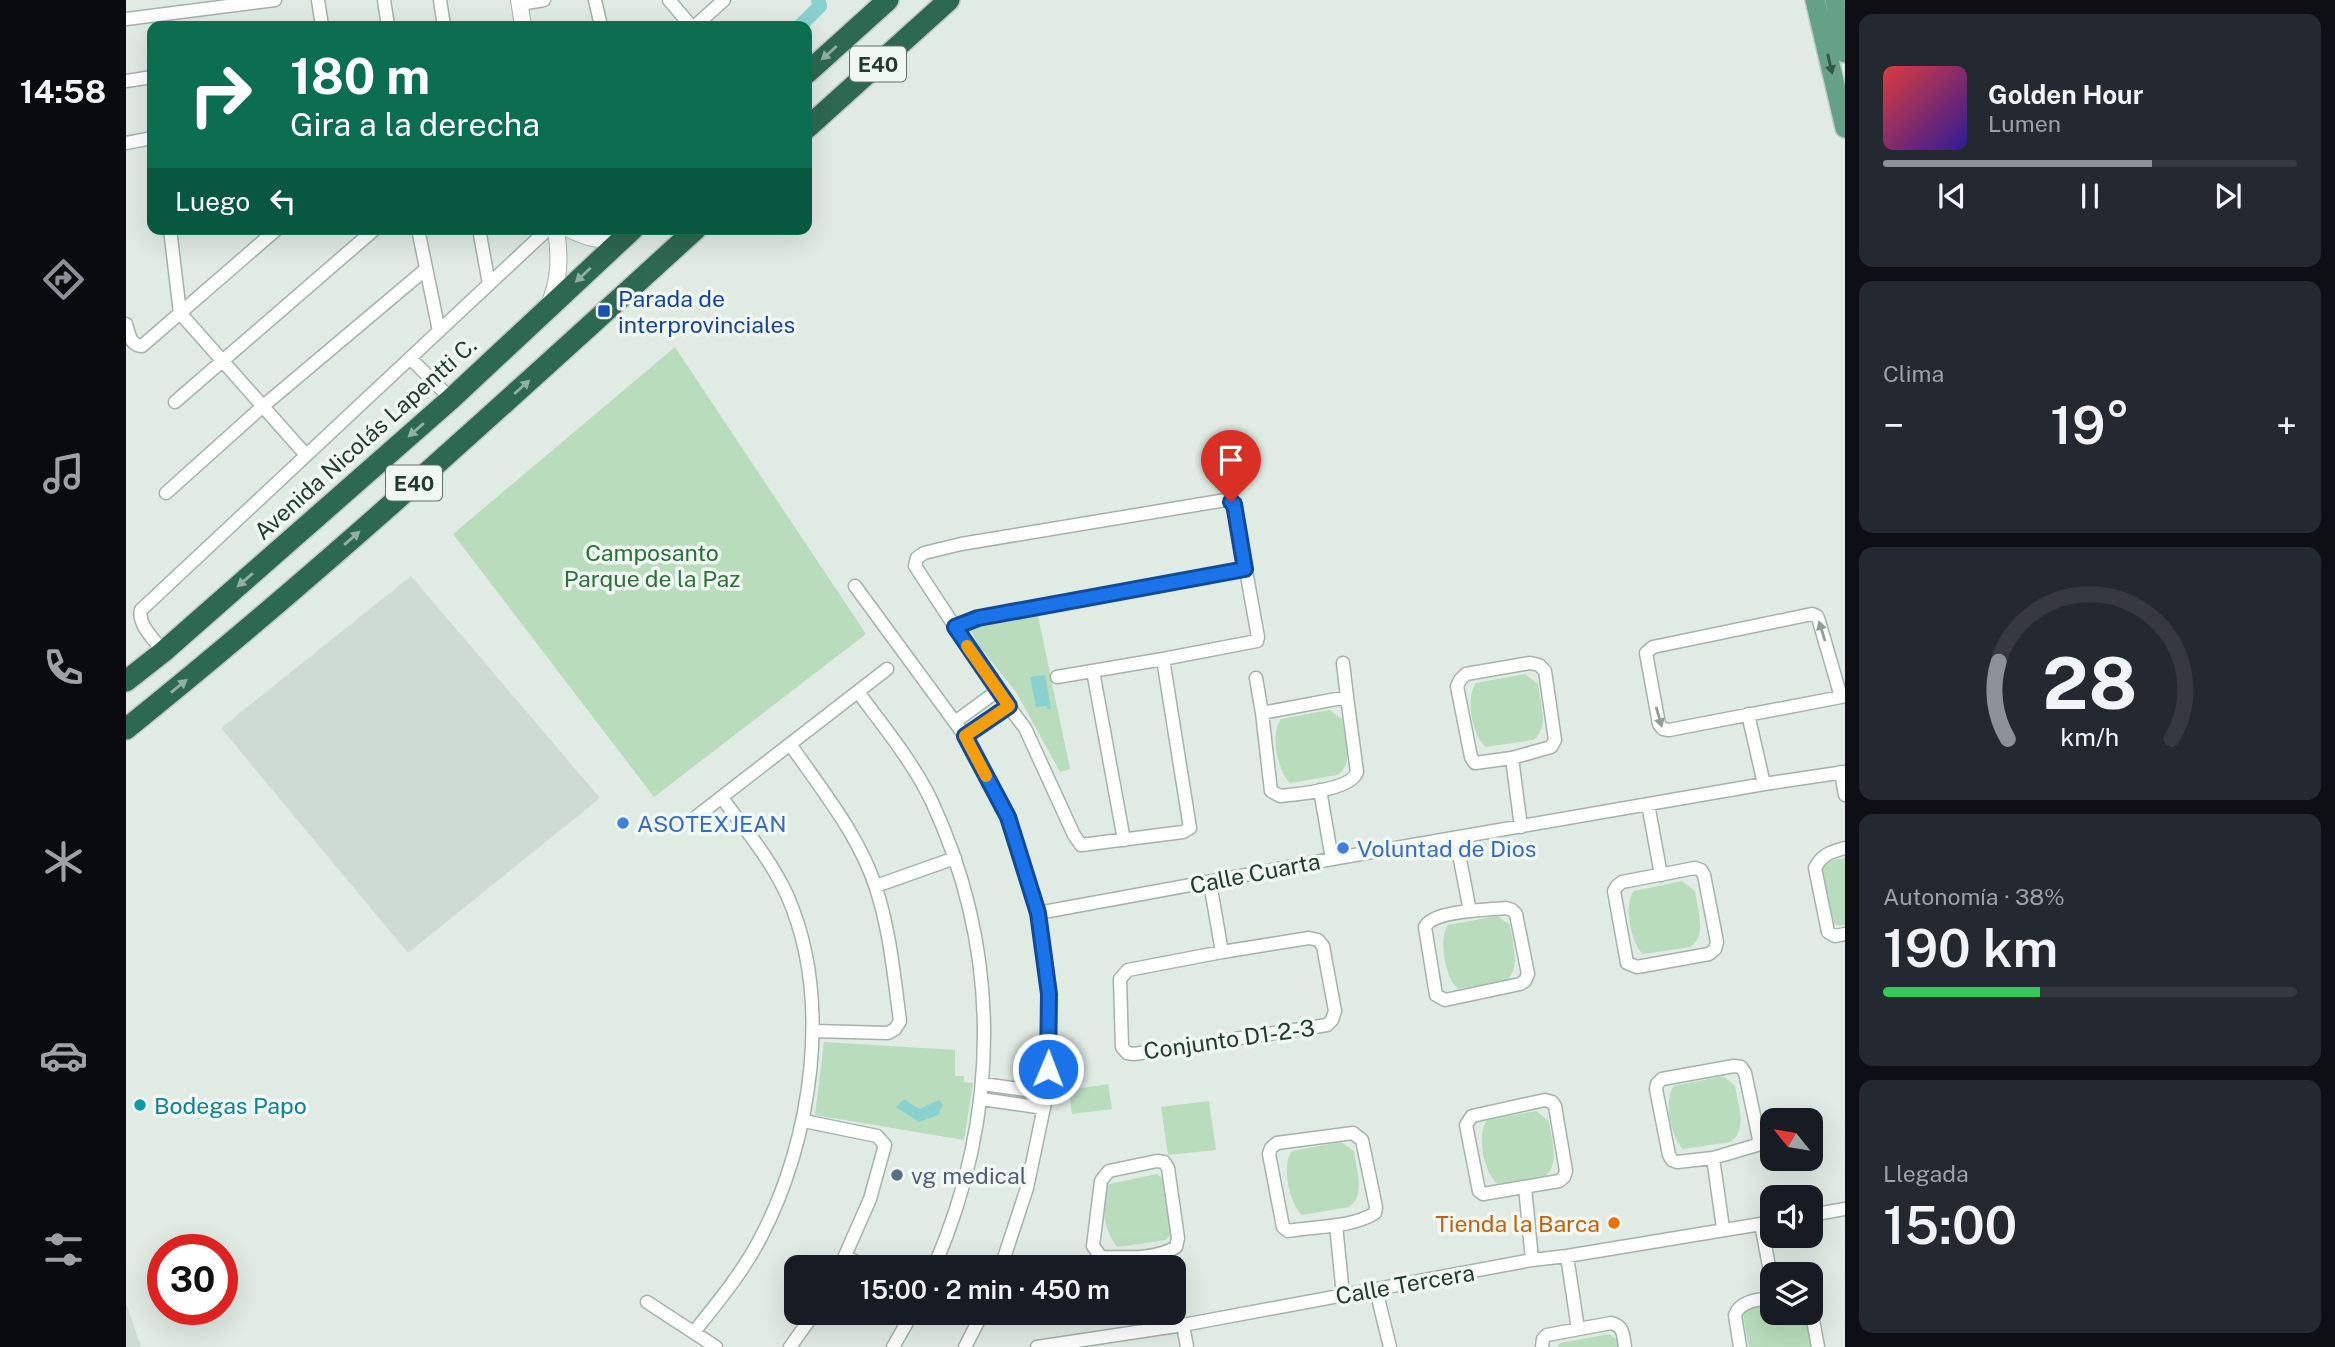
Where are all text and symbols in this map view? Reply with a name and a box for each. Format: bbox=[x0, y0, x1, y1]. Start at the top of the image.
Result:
one-way arrow bbox=[820, 45, 838, 61]
road number: E40 bbox=[850, 46, 906, 82]
text: 180 m bbox=[290, 47, 430, 105]
icon: right bbox=[175, 49, 266, 140]
one-way arrow bbox=[1825, 53, 1836, 75]
text: 14:58 bbox=[20, 73, 106, 110]
text: Golden Hour bbox=[1988, 79, 2143, 110]
text: Gira a la derecha bbox=[290, 106, 540, 143]
text: Lumen bbox=[1988, 110, 2061, 137]
icon: previous bbox=[1933, 177, 1971, 215]
icon: pause bbox=[2071, 177, 2109, 215]
icon: next bbox=[2209, 177, 2247, 215]
icon: left bbox=[264, 182, 302, 220]
text: Luego bbox=[175, 186, 250, 217]
icon: directions bbox=[39, 255, 88, 304]
one-way arrow bbox=[575, 267, 592, 283]
place label: Parada de interprovinciales bbox=[618, 285, 795, 338]
marker: Parada de interprovinciales bbox=[596, 303, 612, 319]
street label: Avenida Nicolás Lapentti C. bbox=[248, 331, 482, 545]
text: Clima bbox=[1883, 360, 1944, 387]
one-way arrow bbox=[513, 380, 530, 396]
text: 19° bbox=[2050, 395, 2130, 456]
text: − bbox=[1883, 403, 1904, 448]
text: + bbox=[2276, 403, 2297, 448]
one-way arrow bbox=[407, 422, 425, 438]
pin bbox=[1201, 430, 1261, 502]
icon: arrive bbox=[1212, 441, 1250, 479]
icon: music bbox=[39, 449, 88, 498]
road number: E40 bbox=[386, 466, 442, 500]
one-way arrow bbox=[343, 531, 360, 546]
park label: Camposanto Parque de la Paz bbox=[564, 539, 740, 592]
one-way arrow bbox=[236, 572, 254, 588]
one-way arrow bbox=[1817, 620, 1827, 641]
text: 28 bbox=[2042, 641, 2138, 726]
icon: phone bbox=[39, 643, 88, 692]
one-way arrow bbox=[170, 679, 188, 694]
one-way arrow bbox=[1654, 706, 1664, 727]
text: km/h bbox=[2061, 722, 2119, 752]
place label: ASOTEXJEAN bbox=[637, 810, 787, 837]
marker: ASOTEXJEAN bbox=[615, 815, 631, 831]
place label: Voluntad de Dios bbox=[1357, 835, 1536, 862]
icon: climate bbox=[39, 837, 88, 886]
marker: Voluntad de Dios bbox=[1335, 840, 1351, 856]
street label: Calle Cuarta bbox=[1188, 847, 1322, 899]
text: Autonomía · 38% bbox=[1883, 883, 2065, 910]
text: 190 km bbox=[1883, 918, 2058, 979]
street label: Conjunto D1-2-3 bbox=[1142, 1014, 1316, 1064]
icon: car bbox=[39, 1031, 88, 1080]
position arrow bbox=[1011, 1032, 1085, 1106]
place label: Bodegas Papo bbox=[154, 1092, 307, 1119]
marker: Bodegas Papo bbox=[132, 1097, 148, 1113]
north arrow bbox=[1760, 1108, 1824, 1171]
map controls bbox=[1760, 1108, 1823, 1325]
text: Llegada bbox=[1883, 1160, 1969, 1187]
place label: vg medical bbox=[911, 1162, 1027, 1189]
marker: vg medical bbox=[889, 1167, 905, 1183]
button: sound bbox=[1760, 1185, 1823, 1248]
text: 15:00 bbox=[1883, 1195, 2017, 1256]
place label: Tienda la Barca bbox=[1435, 1210, 1600, 1237]
marker: Tienda la Barca bbox=[1606, 1215, 1622, 1231]
icon: filters bbox=[39, 1225, 88, 1274]
speed limit sign: 30 bbox=[147, 1234, 238, 1325]
street label: Calle Tercera bbox=[1333, 1259, 1477, 1309]
button: layers bbox=[1760, 1262, 1823, 1325]
text: 15:00 · 2 min · 450 m bbox=[860, 1274, 1110, 1305]

